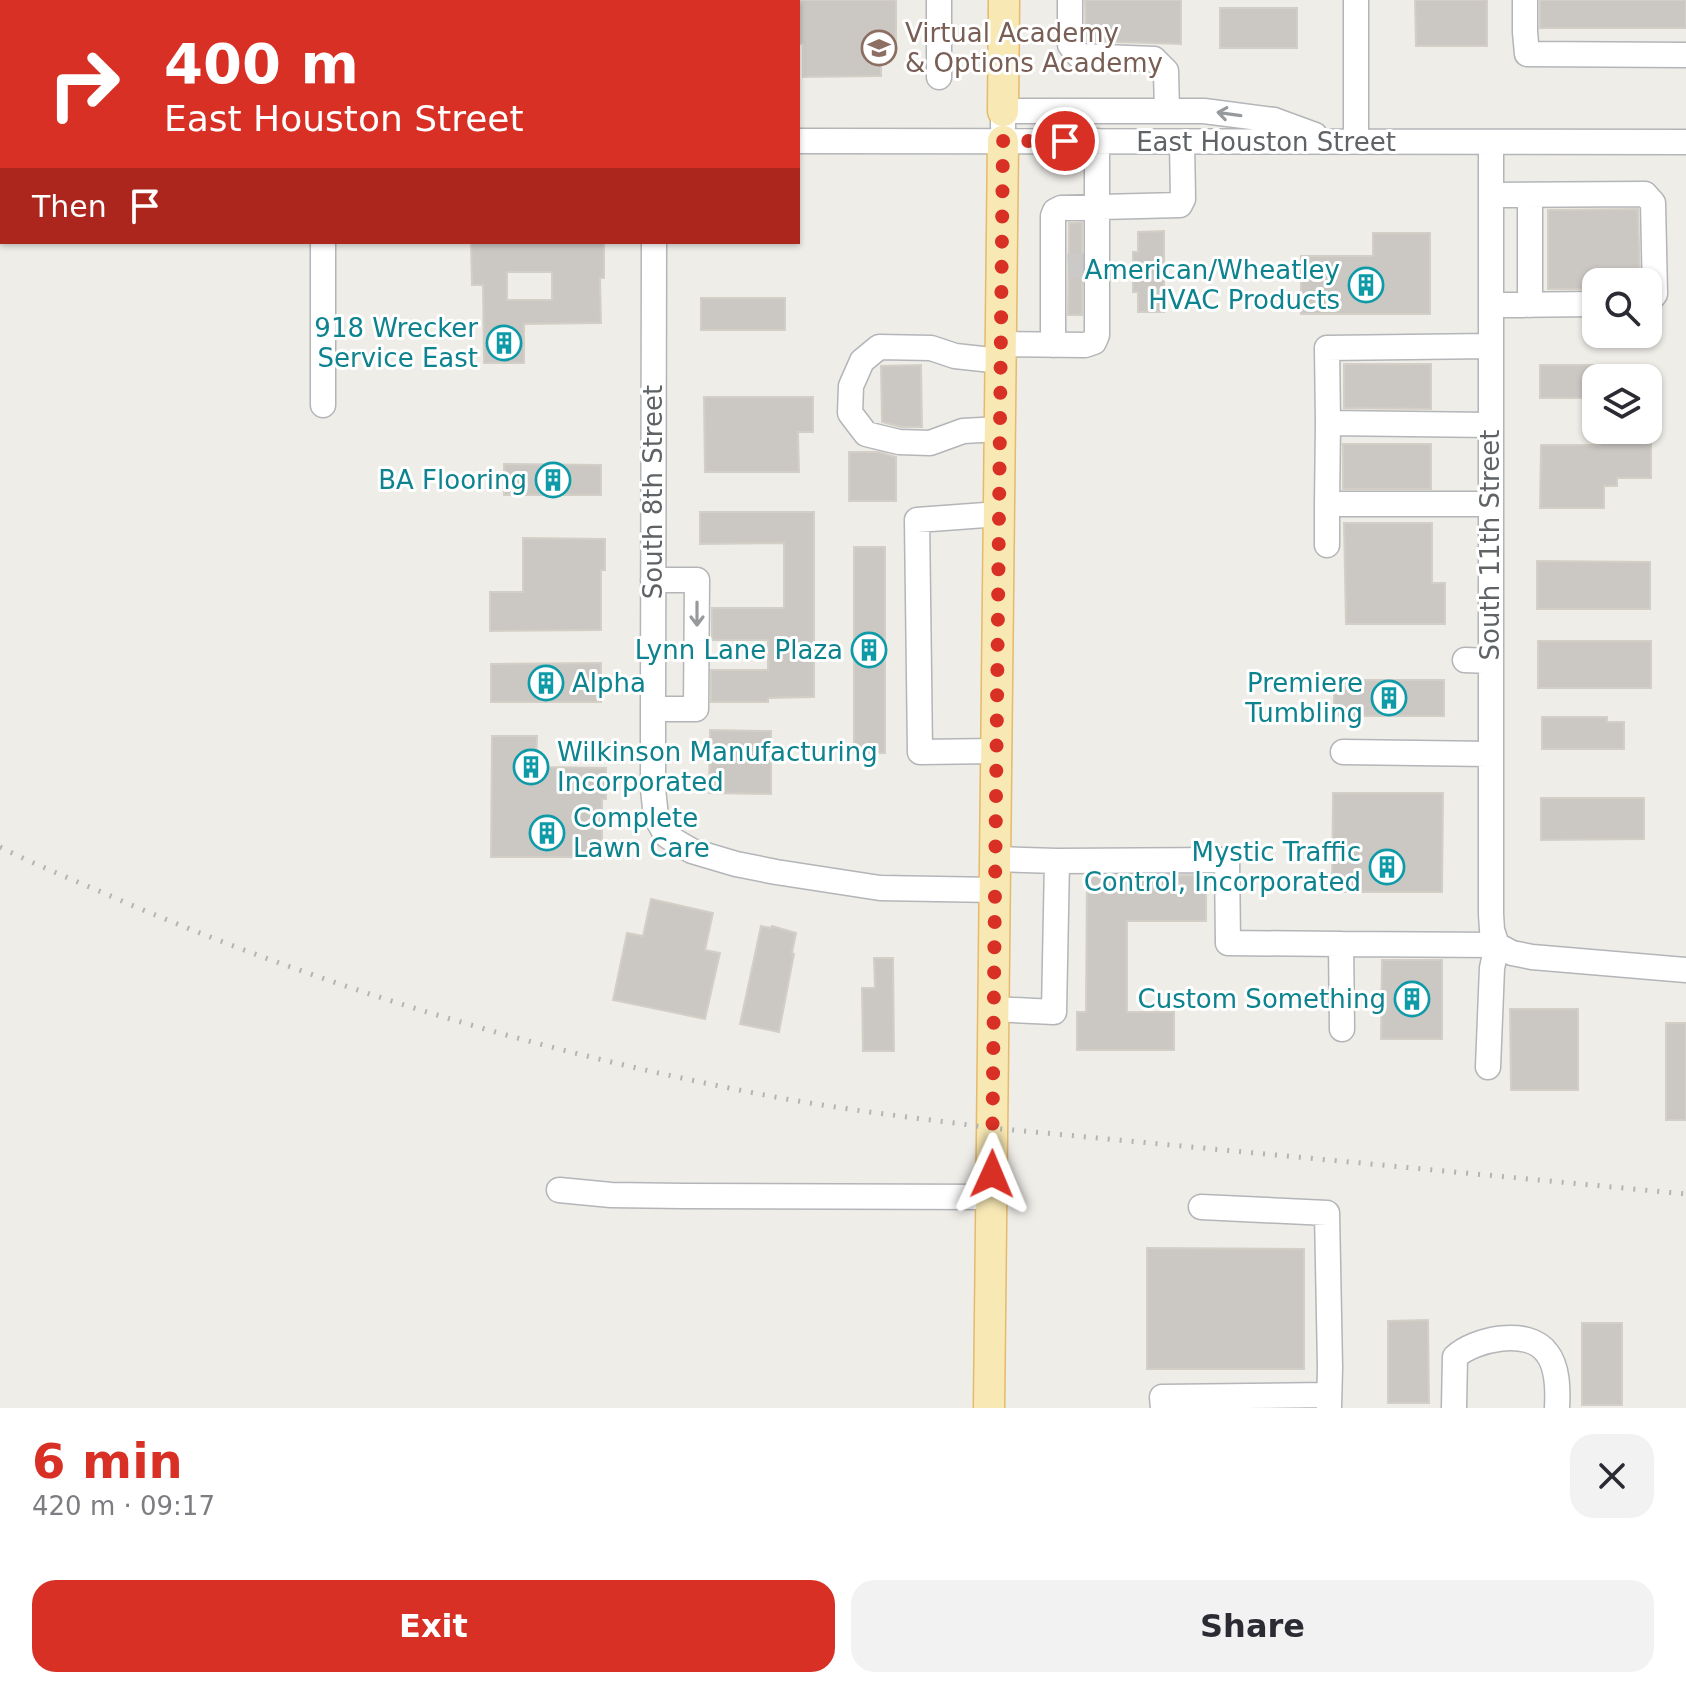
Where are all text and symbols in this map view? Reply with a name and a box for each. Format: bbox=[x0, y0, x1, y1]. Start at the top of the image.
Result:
place label: Virtual Academy & Options Academy bbox=[905, 18, 1163, 78]
school or university icon: Virtual Academy & Options Academy bbox=[860, 29, 898, 67]
text: 400 m bbox=[164, 31, 359, 96]
icon: right bbox=[32, 32, 136, 136]
text: East Houston Street bbox=[164, 98, 524, 139]
one-way arrow bbox=[1217, 106, 1242, 121]
pin bbox=[1031, 107, 1099, 175]
icon: arrive bbox=[1043, 119, 1087, 163]
street label: East Houston Street bbox=[1136, 127, 1396, 157]
icon: arrive bbox=[123, 184, 167, 228]
text: Then bbox=[32, 189, 107, 224]
place label: American/Wheatley HVAC Products bbox=[1085, 255, 1340, 315]
building icon: American/Wheatley HVAC Products bbox=[1347, 266, 1385, 304]
map controls bbox=[1582, 268, 1662, 444]
button: search bbox=[1582, 268, 1662, 348]
place label: 918 Wrecker Service East bbox=[314, 313, 478, 373]
building icon: 918 Wrecker Service East bbox=[485, 324, 523, 362]
button: layers bbox=[1582, 364, 1662, 444]
street label: South 8th Street bbox=[638, 385, 668, 599]
street label: South 11th Street bbox=[1475, 430, 1505, 660]
building icon: BA Flooring bbox=[534, 461, 572, 499]
place label: BA Flooring bbox=[378, 465, 527, 495]
one-way arrow bbox=[689, 600, 705, 627]
building icon: Lynn Lane Plaza bbox=[850, 631, 888, 669]
place label: Lynn Lane Plaza bbox=[635, 635, 843, 665]
building icon: Alpha bbox=[527, 664, 565, 702]
place label: Alpha bbox=[572, 668, 646, 698]
place label: Premiere Tumbling bbox=[1244, 668, 1363, 728]
building icon: Premiere Tumbling bbox=[1370, 679, 1408, 717]
place label: Wilkinson Manufacturing Incorporated bbox=[557, 737, 878, 797]
building icon: Wilkinson Manufacturing Incorporated bbox=[512, 748, 550, 786]
place label: Complete Lawn Care bbox=[573, 803, 710, 863]
building icon: Complete Lawn Care bbox=[528, 814, 566, 852]
place label: Mystic Traffic Control, Incorporated bbox=[1084, 837, 1361, 897]
building icon: Mystic Traffic Control, Incorporated bbox=[1368, 848, 1406, 886]
building icon: Custom Something bbox=[1393, 980, 1431, 1018]
place label: Custom Something bbox=[1138, 984, 1386, 1014]
position arrow bbox=[950, 1132, 1034, 1216]
text: 6 min bbox=[32, 1433, 183, 1489]
button: close bbox=[1570, 1434, 1654, 1518]
text: 420 m · 09:17 bbox=[32, 1491, 215, 1521]
button: Exit bbox=[32, 1580, 835, 1672]
button: Share bbox=[851, 1580, 1654, 1672]

